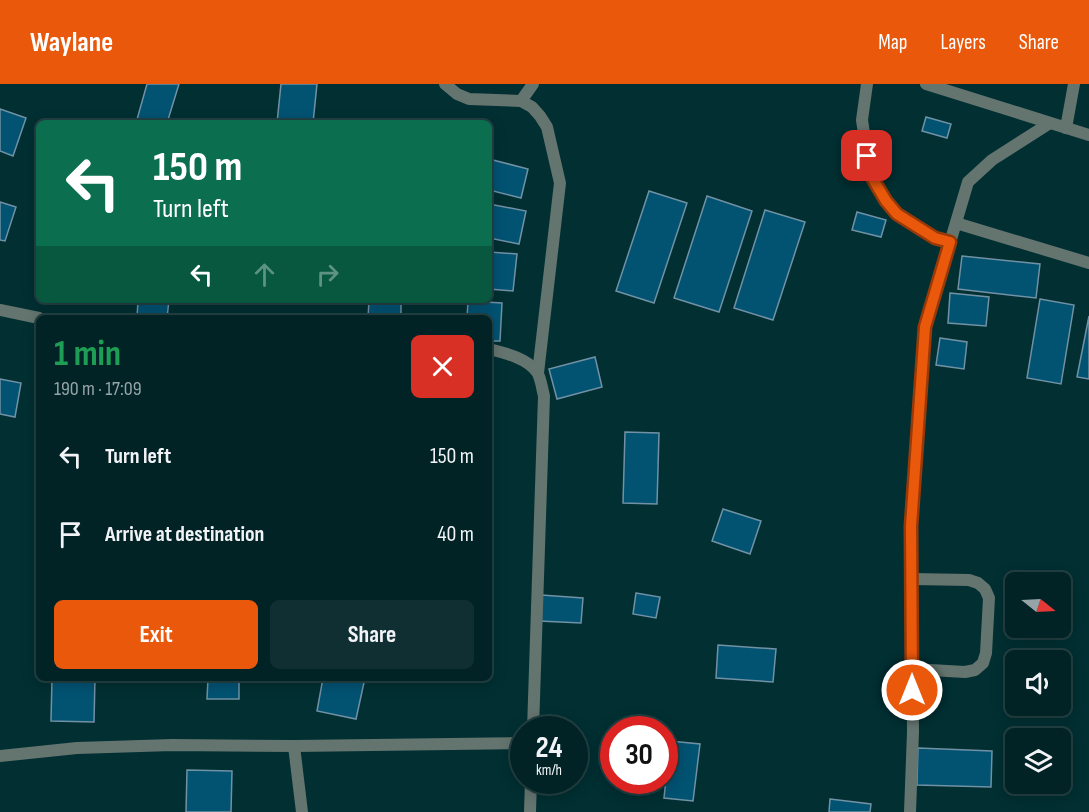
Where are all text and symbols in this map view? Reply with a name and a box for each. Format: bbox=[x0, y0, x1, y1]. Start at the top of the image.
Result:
text: Waylane bbox=[30, 26, 113, 59]
text: Map bbox=[878, 30, 907, 55]
text: Layers bbox=[940, 30, 986, 55]
text: Share bbox=[1019, 30, 1059, 55]
pin bbox=[841, 130, 892, 181]
icon: arrive bbox=[850, 139, 883, 172]
text: 150 m bbox=[153, 142, 242, 193]
icon: left bbox=[54, 144, 132, 222]
text: Turn left bbox=[153, 193, 229, 225]
icon: left bbox=[185, 258, 218, 291]
icon: ahead bbox=[248, 258, 281, 291]
icon: right bbox=[311, 258, 344, 291]
text: 1 min bbox=[54, 333, 121, 376]
button: close bbox=[411, 335, 474, 398]
text: 190 m · 17:09 bbox=[54, 377, 142, 401]
icon: left bbox=[54, 440, 87, 473]
text: Turn left bbox=[105, 443, 171, 470]
text: 150 m bbox=[430, 443, 474, 470]
icon: arrive bbox=[54, 518, 87, 551]
text: Arrive at destination bbox=[105, 521, 264, 548]
text: 40 m bbox=[437, 521, 474, 548]
north arrow bbox=[1005, 572, 1071, 638]
map controls bbox=[1005, 572, 1071, 794]
button: Exit bbox=[54, 600, 258, 669]
button: Share bbox=[270, 600, 474, 669]
button: sound bbox=[1005, 650, 1071, 716]
position arrow bbox=[880, 658, 944, 722]
speed limit sign: 30 bbox=[600, 716, 678, 794]
button: layers bbox=[1005, 728, 1071, 794]
text: 24 bbox=[536, 730, 562, 766]
text: km/h bbox=[536, 761, 562, 780]

